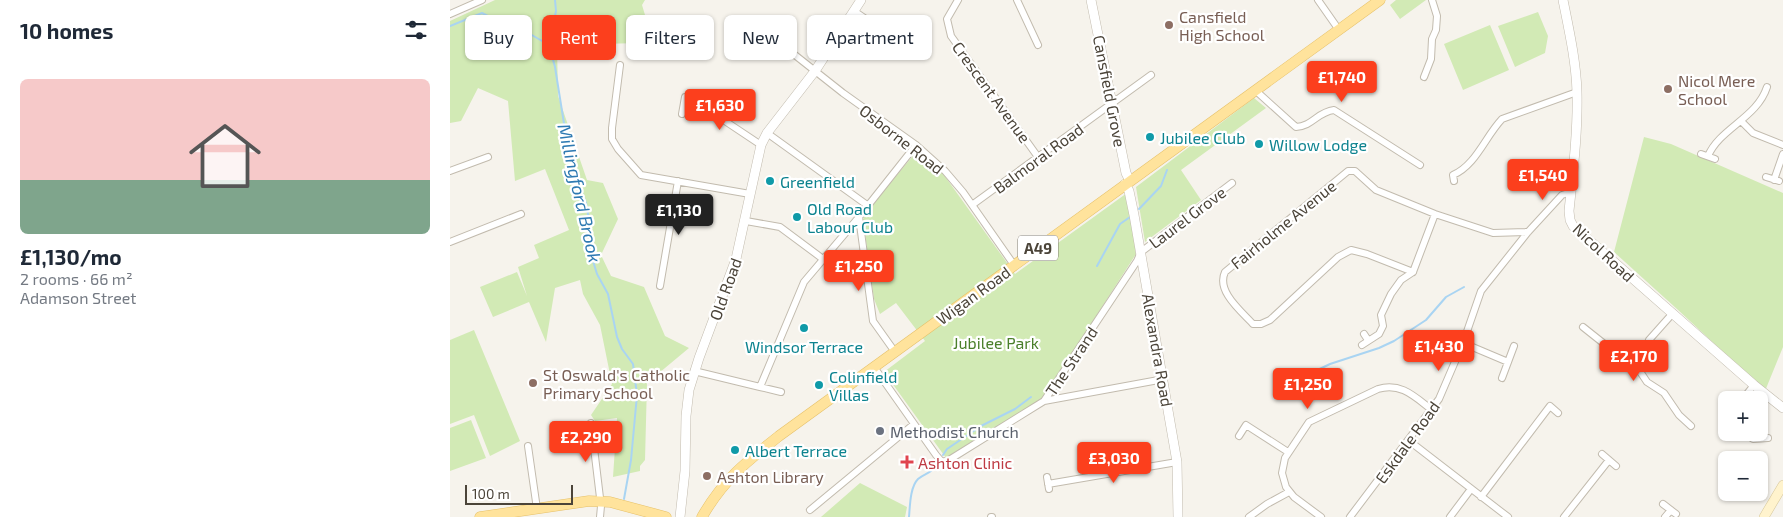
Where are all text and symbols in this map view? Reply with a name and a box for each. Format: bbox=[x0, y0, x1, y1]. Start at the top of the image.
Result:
place label: Cansfield High School bbox=[1179, 7, 1265, 44]
chip: Buy bbox=[465, 15, 532, 60]
chip: Rent bbox=[542, 15, 616, 60]
chip: Filters bbox=[626, 15, 714, 60]
chip: New bbox=[724, 15, 797, 60]
chip: Apartment bbox=[807, 15, 932, 60]
icon: filters bbox=[402, 16, 430, 44]
text: 10 homes bbox=[20, 18, 113, 43]
marker: Cansfield High School bbox=[1163, 19, 1175, 31]
street label: Cansfield Grove bbox=[1090, 34, 1130, 148]
street label: Crescent Avenue bbox=[949, 38, 1035, 146]
pin: £1,740 bbox=[1301, 61, 1383, 103]
text: £1,740 bbox=[1318, 67, 1366, 86]
place label: Nicol Mere School bbox=[1678, 71, 1755, 108]
marker: Nicol Mere School bbox=[1662, 83, 1674, 95]
pin: £1,630 bbox=[679, 88, 761, 131]
text: £1,630 bbox=[696, 95, 744, 114]
street label: Osborne Road bbox=[856, 100, 948, 178]
icon: home bbox=[180, 111, 270, 201]
street label: Balmoral Road bbox=[989, 119, 1087, 197]
water label: Millingford Brook bbox=[553, 121, 607, 265]
place label: Jubilee Club bbox=[1160, 128, 1245, 147]
marker: Jubilee Club bbox=[1144, 131, 1156, 143]
place label: Willow Lodge bbox=[1269, 135, 1367, 154]
marker: Willow Lodge bbox=[1253, 138, 1265, 150]
pin: £1,540 bbox=[1502, 158, 1584, 201]
text: £1,540 bbox=[1518, 165, 1568, 184]
place label: Greenfield bbox=[780, 172, 855, 191]
marker: Greenfield bbox=[764, 175, 776, 187]
street label: Fairholme Avenue bbox=[1227, 176, 1339, 272]
street label: Laurel Grove bbox=[1145, 182, 1229, 252]
pin: £1,130 bbox=[638, 194, 720, 236]
place label: Old Road Labour Club bbox=[807, 199, 893, 236]
text: £1,130 bbox=[656, 200, 702, 219]
marker: Old Road Labour Club bbox=[791, 211, 803, 223]
street label: Nicol Road bbox=[1569, 219, 1639, 285]
road number: A49 bbox=[1018, 236, 1058, 260]
text: £1,130/mo bbox=[20, 244, 122, 269]
pin: £1,250 bbox=[818, 250, 900, 292]
street label: Old Road bbox=[705, 255, 745, 323]
text: £1,250 bbox=[835, 256, 883, 275]
street label: Wigan Road bbox=[932, 262, 1014, 328]
text: 2 rooms · 66 m² bbox=[20, 269, 133, 288]
text: Adamson Street bbox=[20, 288, 136, 307]
street label: Alexandra Road bbox=[1139, 292, 1177, 408]
marker: Windsor Terrace bbox=[798, 322, 810, 334]
street label: The Strand bbox=[1041, 323, 1101, 399]
pin: £1,430 bbox=[1398, 330, 1480, 372]
park label: Jubilee Park bbox=[953, 333, 1039, 352]
text: £1,430 bbox=[1414, 336, 1464, 355]
place label: Windsor Terrace bbox=[745, 337, 863, 356]
pin: £2,170 bbox=[1593, 340, 1675, 382]
text: £2,170 bbox=[1610, 346, 1658, 365]
place label: St Oswald's Catholic Primary School bbox=[543, 365, 690, 402]
place label: Colinfield Villas bbox=[829, 367, 897, 404]
pin: £1,250 bbox=[1267, 368, 1349, 410]
text: £1,250 bbox=[1284, 374, 1332, 393]
marker: St Oswald's Catholic Primary School bbox=[527, 377, 539, 389]
marker: Colinfield Villas bbox=[813, 379, 825, 391]
map controls bbox=[1718, 391, 1768, 501]
button: + bbox=[1718, 391, 1768, 441]
street label: Eskdale Road bbox=[1371, 397, 1443, 487]
pin: £2,290 bbox=[545, 420, 627, 463]
place label: Methodist Church bbox=[890, 422, 1019, 441]
marker: Methodist Church bbox=[874, 425, 886, 437]
text: £2,290 bbox=[560, 427, 612, 446]
place label: Albert Terrace bbox=[745, 441, 847, 460]
pin: £3,030 bbox=[1073, 442, 1155, 484]
marker: Albert Terrace bbox=[729, 444, 741, 456]
text: £3,030 bbox=[1088, 448, 1140, 467]
button: − bbox=[1718, 451, 1768, 501]
place label: Ashton Clinic bbox=[918, 453, 1013, 472]
marker: Ashton Clinic bbox=[900, 455, 914, 469]
place label: Ashton Library bbox=[717, 467, 824, 486]
marker: Ashton Library bbox=[701, 470, 713, 482]
scale bar bbox=[465, 482, 572, 505]
text: 100 m bbox=[472, 485, 510, 502]

